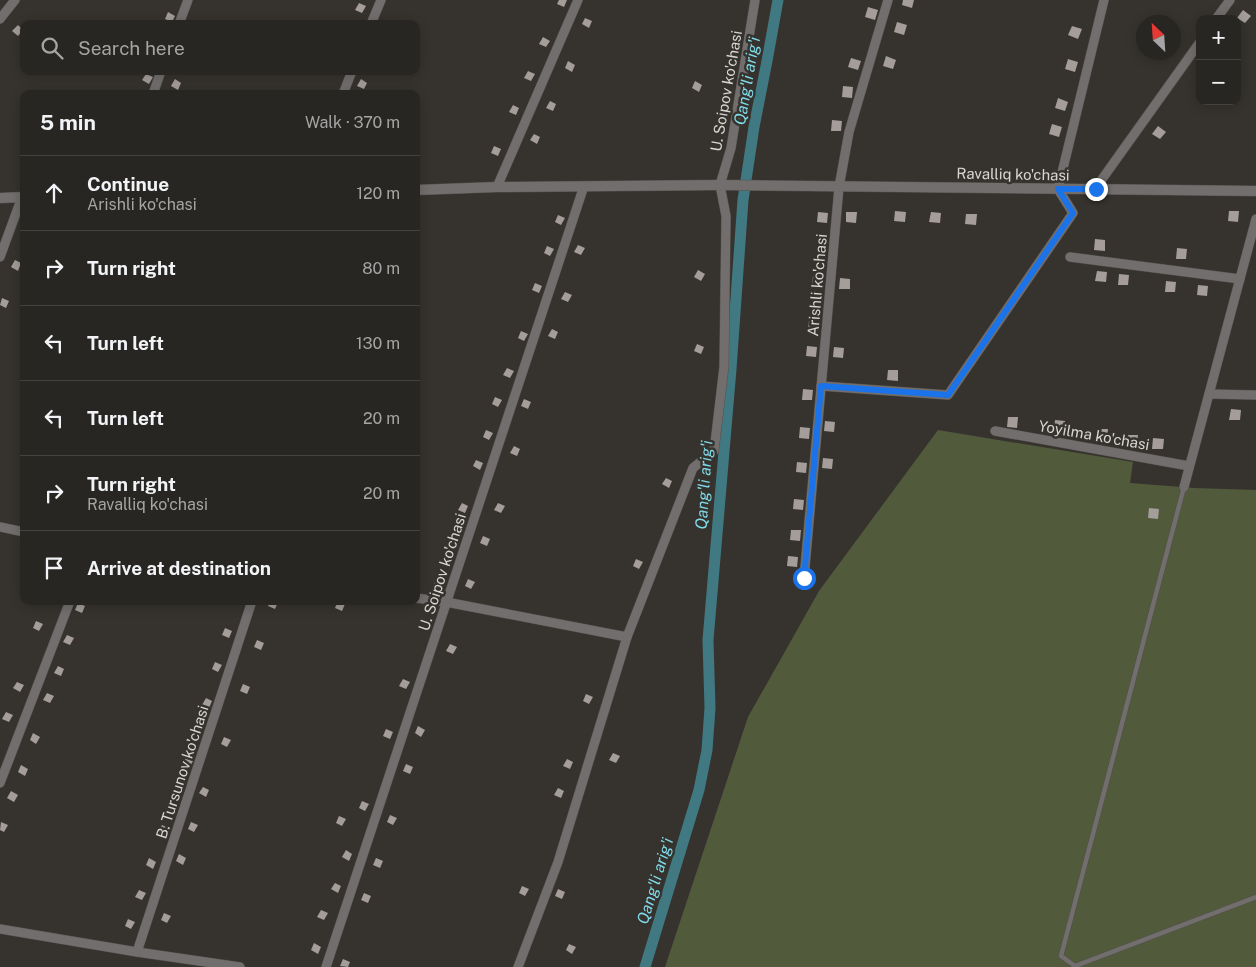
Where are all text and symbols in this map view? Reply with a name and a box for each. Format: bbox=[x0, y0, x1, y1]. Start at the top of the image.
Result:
north arrow bbox=[1136, 15, 1181, 60]
map controls bbox=[1196, 15, 1241, 105]
button: + bbox=[1196, 15, 1241, 60]
search box bbox=[20, 20, 420, 75]
street label: U. Soipov ko'chasi bbox=[707, 29, 745, 153]
icon: search bbox=[38, 34, 66, 62]
water label: Qang'li arig'i bbox=[730, 35, 764, 127]
text: Search here bbox=[78, 37, 185, 59]
button: − bbox=[1196, 60, 1241, 105]
text: 5 min bbox=[40, 110, 96, 135]
text: Walk · 370 m bbox=[305, 113, 400, 132]
street label: Ravalliq ko'chasi bbox=[956, 165, 1070, 183]
text: Continue bbox=[87, 173, 169, 195]
route end bbox=[1085, 178, 1108, 201]
icon: ahead bbox=[40, 179, 68, 207]
text: 120 m bbox=[356, 184, 400, 203]
text: Arishli ko'chasi bbox=[87, 195, 197, 214]
street label: Arishli ko'chasi bbox=[804, 233, 830, 337]
icon: right bbox=[40, 254, 68, 282]
text: Turn right bbox=[87, 257, 176, 279]
text: 80 m bbox=[362, 259, 400, 278]
icon: left bbox=[40, 329, 68, 357]
text: Turn left bbox=[87, 332, 164, 354]
text: 130 m bbox=[356, 334, 400, 353]
icon: left bbox=[40, 404, 68, 432]
text: Turn left bbox=[87, 407, 164, 429]
text: 20 m bbox=[363, 409, 400, 428]
street label: Yoyilma ko'chasi bbox=[1037, 417, 1151, 453]
water label: Qang'li arig'i bbox=[691, 440, 717, 530]
text: Turn right bbox=[87, 473, 176, 495]
icon: right bbox=[40, 479, 68, 507]
text: 20 m bbox=[363, 484, 400, 503]
text: Ravalliq ko'chasi bbox=[87, 495, 208, 514]
street label: U. Soipov ko'chasi bbox=[415, 511, 469, 633]
icon: arrive bbox=[40, 554, 68, 582]
text: Arrive at destination bbox=[87, 557, 271, 579]
route start bbox=[793, 567, 816, 590]
street label: B. Tursunov ko'chasi bbox=[152, 703, 212, 841]
water label: Qang'li arig'i bbox=[633, 836, 677, 926]

